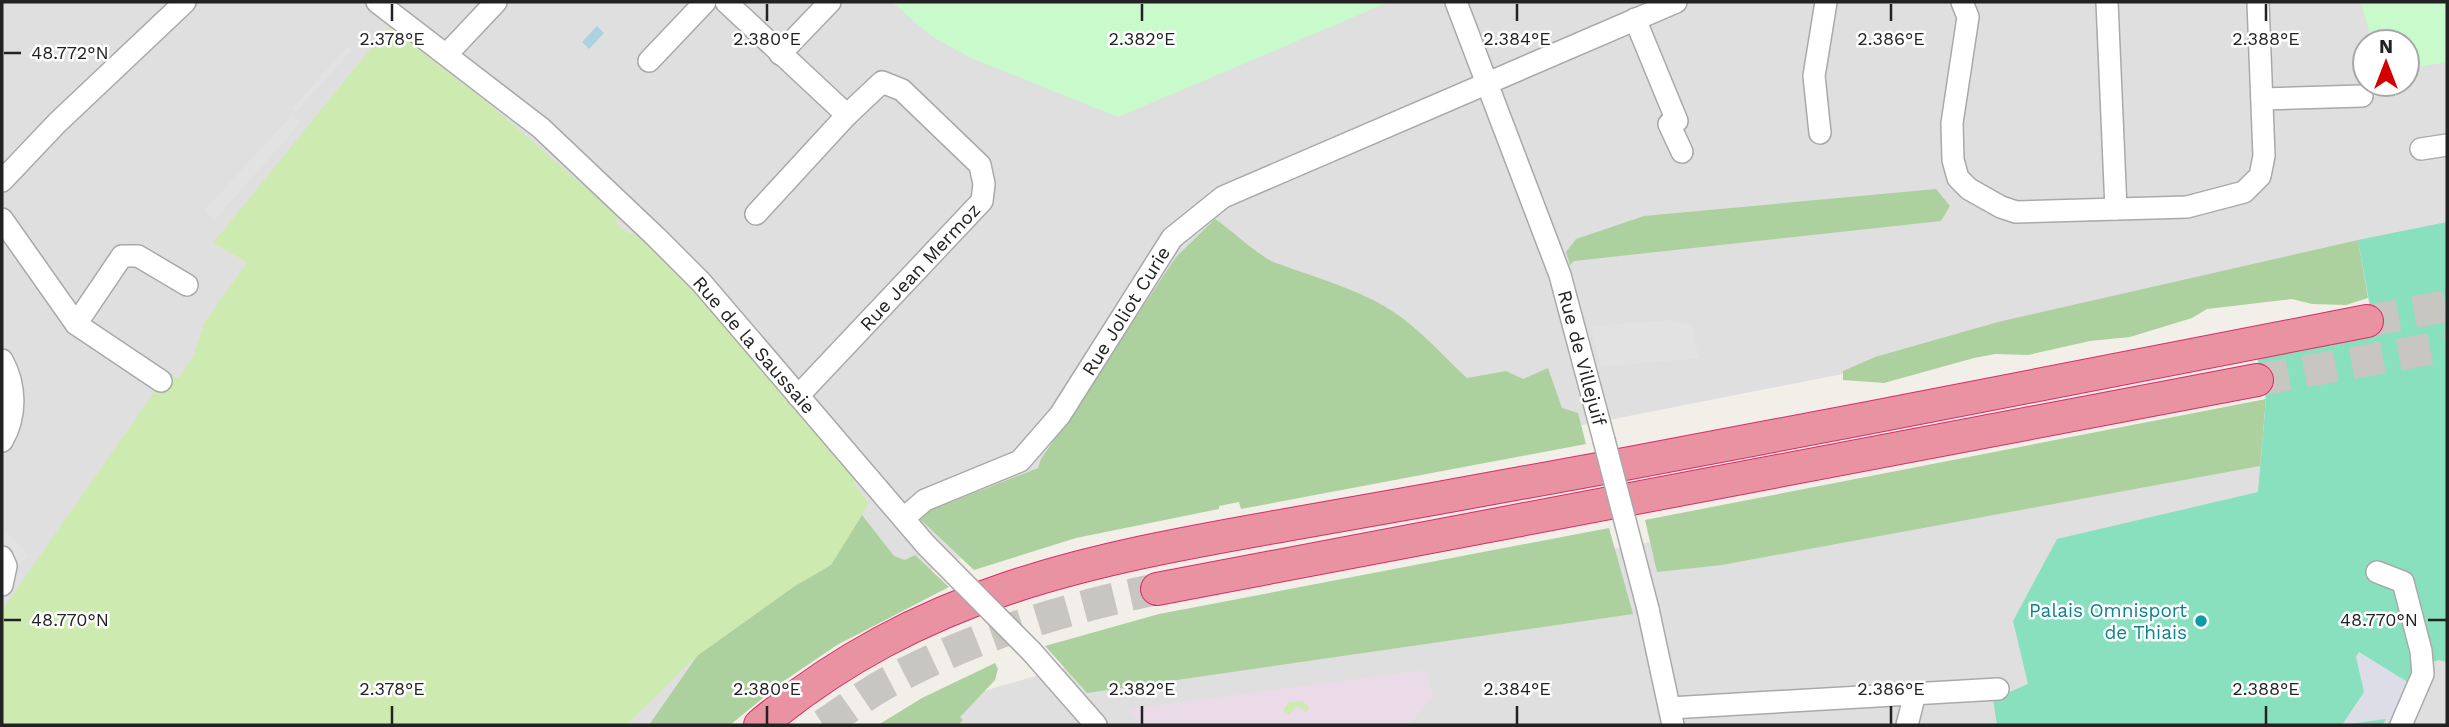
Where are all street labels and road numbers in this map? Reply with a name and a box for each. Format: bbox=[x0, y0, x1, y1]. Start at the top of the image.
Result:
street label: Rue Jean Mermoz bbox=[855, 198, 985, 336]
street label: Rue Joliot Curie bbox=[1077, 242, 1175, 380]
street label: Rue de la Saussaie bbox=[688, 271, 820, 419]
street label: Rue de Villejuif bbox=[1553, 288, 1611, 429]

